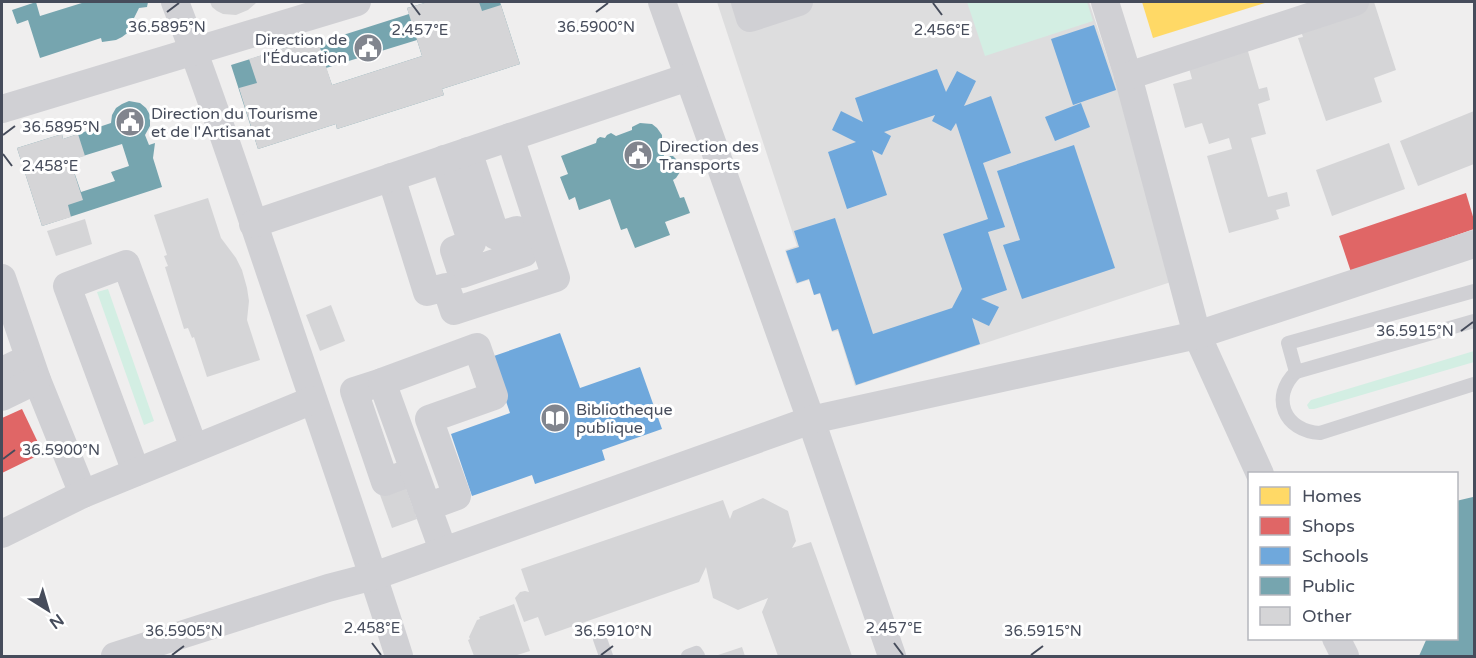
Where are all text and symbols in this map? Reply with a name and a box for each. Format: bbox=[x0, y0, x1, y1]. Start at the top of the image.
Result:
text: 36.5895°N bbox=[128, 18, 206, 36]
text: 36.5900°N bbox=[557, 18, 635, 36]
text: 2.457°E bbox=[392, 21, 448, 39]
text: 2.456°E bbox=[914, 21, 970, 39]
place label: Direction de l'Éducation bbox=[255, 30, 347, 68]
public building icon: Direction de l'Éducation bbox=[352, 32, 384, 64]
place label: Direction du Tourisme et de l'Artisanat bbox=[151, 104, 318, 142]
public building icon: Direction du Tourisme et de l'Artisanat bbox=[114, 106, 146, 138]
text: 36.5895°N bbox=[22, 118, 100, 136]
place label: Direction des Transports bbox=[659, 137, 759, 175]
public building icon: Direction des Transports bbox=[622, 139, 654, 171]
text: 2.458°E bbox=[22, 157, 78, 175]
text: 36.5915°N bbox=[1376, 322, 1454, 340]
place label: Bibliotheque publique bbox=[576, 400, 672, 438]
library icon: Bibliotheque publique bbox=[539, 402, 571, 434]
text: 36.5900°N bbox=[22, 441, 100, 459]
legend bbox=[1248, 472, 1458, 640]
text: Homes bbox=[1302, 485, 1362, 507]
text: Shops bbox=[1302, 515, 1355, 537]
text: Schools bbox=[1302, 545, 1369, 567]
text: Public bbox=[1302, 575, 1355, 597]
north arrow bbox=[18, 580, 78, 640]
text: Other bbox=[1302, 605, 1352, 627]
text: N bbox=[45, 609, 68, 633]
text: 2.458°E bbox=[344, 619, 400, 637]
text: 2.457°E bbox=[866, 619, 922, 637]
text: 36.5905°N bbox=[145, 622, 223, 640]
text: 36.5910°N bbox=[574, 622, 652, 640]
text: 36.5915°N bbox=[1004, 622, 1082, 640]

